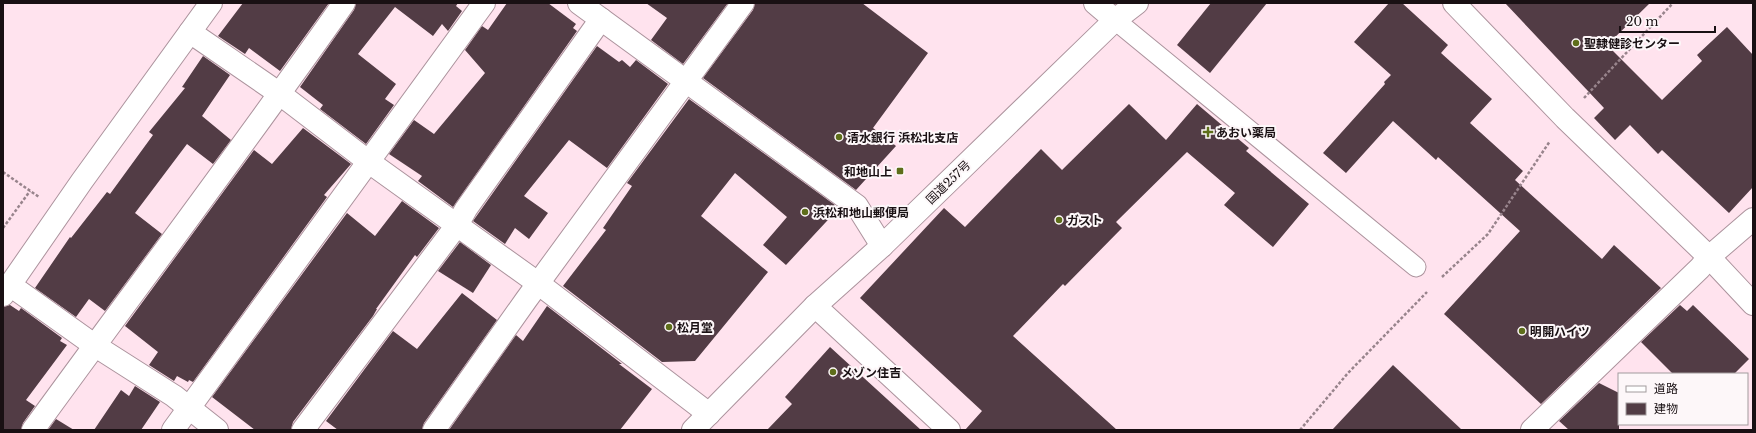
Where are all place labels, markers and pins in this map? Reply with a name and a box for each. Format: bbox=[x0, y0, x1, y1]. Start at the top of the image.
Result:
place label: 聖隷健診センター bbox=[1584, 36, 1680, 51]
marker: 聖隷健診センター bbox=[1571, 38, 1581, 48]
place label: あおい薬局 bbox=[1216, 125, 1276, 140]
marker: あおい薬局 bbox=[1203, 127, 1213, 137]
place label: 清水銀行 浜松北支店 bbox=[847, 130, 958, 145]
marker: 清水銀行 浜松北支店 bbox=[834, 132, 844, 142]
place label: 和地山上 bbox=[844, 164, 892, 179]
marker: 和地山上 bbox=[895, 166, 905, 176]
place label: 浜松和地山郵便局 bbox=[813, 205, 909, 220]
marker: 浜松和地山郵便局 bbox=[800, 207, 810, 217]
place label: ガスト bbox=[1067, 213, 1103, 228]
marker: ガスト bbox=[1054, 215, 1064, 225]
place label: 松月堂 bbox=[677, 320, 713, 335]
marker: 松月堂 bbox=[664, 322, 674, 332]
place label: 明開ハイツ bbox=[1530, 324, 1590, 339]
marker: 明開ハイツ bbox=[1517, 326, 1527, 336]
place label: メゾン住吉 bbox=[841, 365, 901, 380]
marker: メゾン住吉 bbox=[828, 367, 838, 377]

